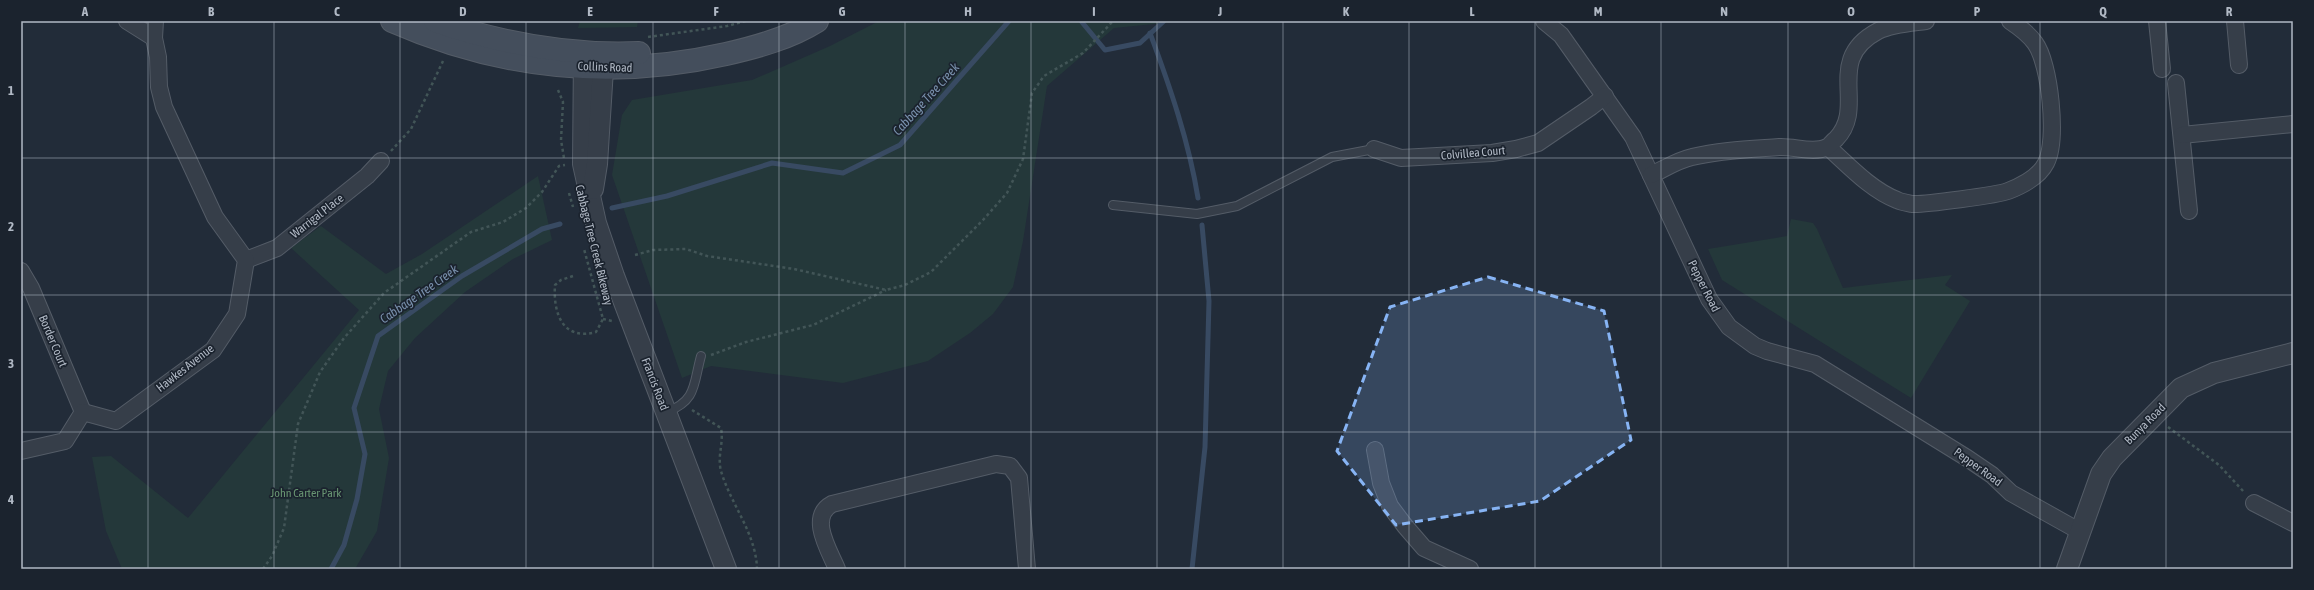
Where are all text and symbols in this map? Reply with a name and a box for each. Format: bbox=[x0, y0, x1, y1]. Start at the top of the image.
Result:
text: A bbox=[81, 4, 89, 19]
text: B bbox=[208, 4, 215, 19]
text: C bbox=[334, 4, 340, 19]
text: D bbox=[459, 4, 467, 19]
text: E bbox=[587, 4, 593, 19]
text: F bbox=[713, 4, 719, 19]
text: G bbox=[839, 4, 846, 19]
text: H bbox=[964, 4, 972, 19]
text: I bbox=[1092, 4, 1096, 19]
text: J bbox=[1217, 4, 1222, 19]
text: K bbox=[1343, 4, 1350, 19]
text: L bbox=[1469, 4, 1475, 19]
text: M bbox=[1594, 4, 1603, 19]
text: N bbox=[1720, 4, 1728, 19]
text: O bbox=[1847, 4, 1855, 19]
text: P bbox=[1974, 4, 1981, 19]
text: Q bbox=[2099, 4, 2107, 19]
text: R bbox=[2226, 4, 2233, 19]
street label: Collins Road bbox=[577, 59, 633, 75]
water label: Cabbage Tree Creek bbox=[890, 60, 963, 138]
text: 1 bbox=[8, 83, 14, 98]
street label: Colvillea Court bbox=[1440, 143, 1506, 163]
street label: Cabbage Tree Creek Bikeway bbox=[572, 183, 616, 307]
street label: Warrigal Place bbox=[288, 191, 346, 241]
text: 2 bbox=[8, 219, 14, 234]
street label: Pepper Road bbox=[1685, 258, 1723, 314]
water label: Cabbage Tree Creek bbox=[377, 261, 461, 327]
street label: Border Court bbox=[36, 313, 70, 370]
street label: Hawkes Avenue bbox=[153, 341, 217, 395]
text: 3 bbox=[8, 356, 14, 371]
street label: Francis Road bbox=[639, 356, 671, 412]
street label: Bunya Road bbox=[2122, 401, 2168, 447]
street label: Pepper Road bbox=[1951, 445, 2005, 489]
park label: John Carter Park bbox=[270, 486, 342, 500]
text: 4 bbox=[7, 492, 14, 507]

